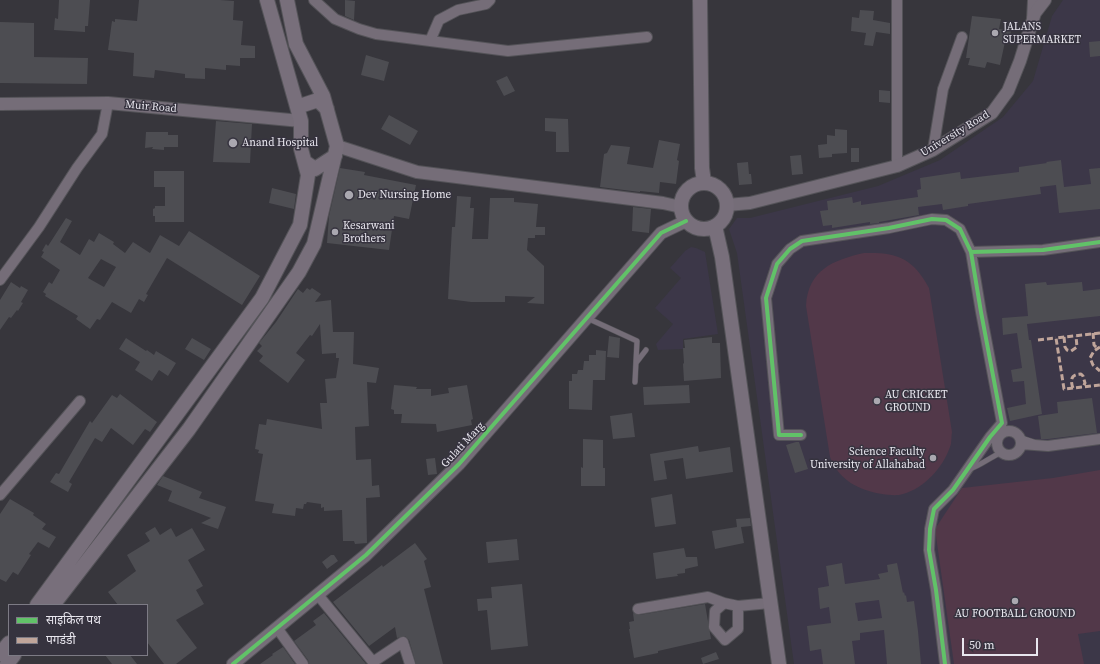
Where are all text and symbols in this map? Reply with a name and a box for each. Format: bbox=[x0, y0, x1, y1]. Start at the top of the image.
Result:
place label: JALANS SUPERMARKET bbox=[1003, 20, 1081, 46]
marker: JALANS SUPERMARKET bbox=[990, 28, 1000, 38]
street label: Muir Road bbox=[125, 98, 177, 116]
street label: University Road bbox=[918, 108, 992, 160]
place label: Anand Hospital bbox=[242, 136, 318, 150]
marker: Anand Hospital bbox=[227, 137, 239, 149]
place label: Dev Nursing Home bbox=[358, 188, 451, 202]
marker: Dev Nursing Home bbox=[343, 189, 355, 201]
place label: Kesarwani Brothers bbox=[343, 219, 395, 245]
marker: Kesarwani Brothers bbox=[330, 227, 340, 237]
place label: AU CRICKET GROUND bbox=[885, 388, 948, 414]
marker: AU CRICKET GROUND bbox=[872, 396, 882, 406]
street label: Gulati Marg bbox=[439, 419, 487, 471]
place label: Science Faculty University of Allahabad bbox=[810, 445, 925, 471]
marker: Science Faculty University of Allahabad bbox=[928, 453, 938, 463]
marker: AU FOOTBALL GROUND bbox=[1010, 596, 1020, 606]
legend bbox=[8, 604, 148, 656]
place label: AU FOOTBALL GROUND bbox=[955, 607, 1075, 621]
text: साइकिल पथ bbox=[46, 612, 101, 628]
scale bar bbox=[964, 630, 1040, 656]
text: पगडंडी bbox=[46, 632, 76, 648]
text: 50 m bbox=[969, 637, 995, 653]

